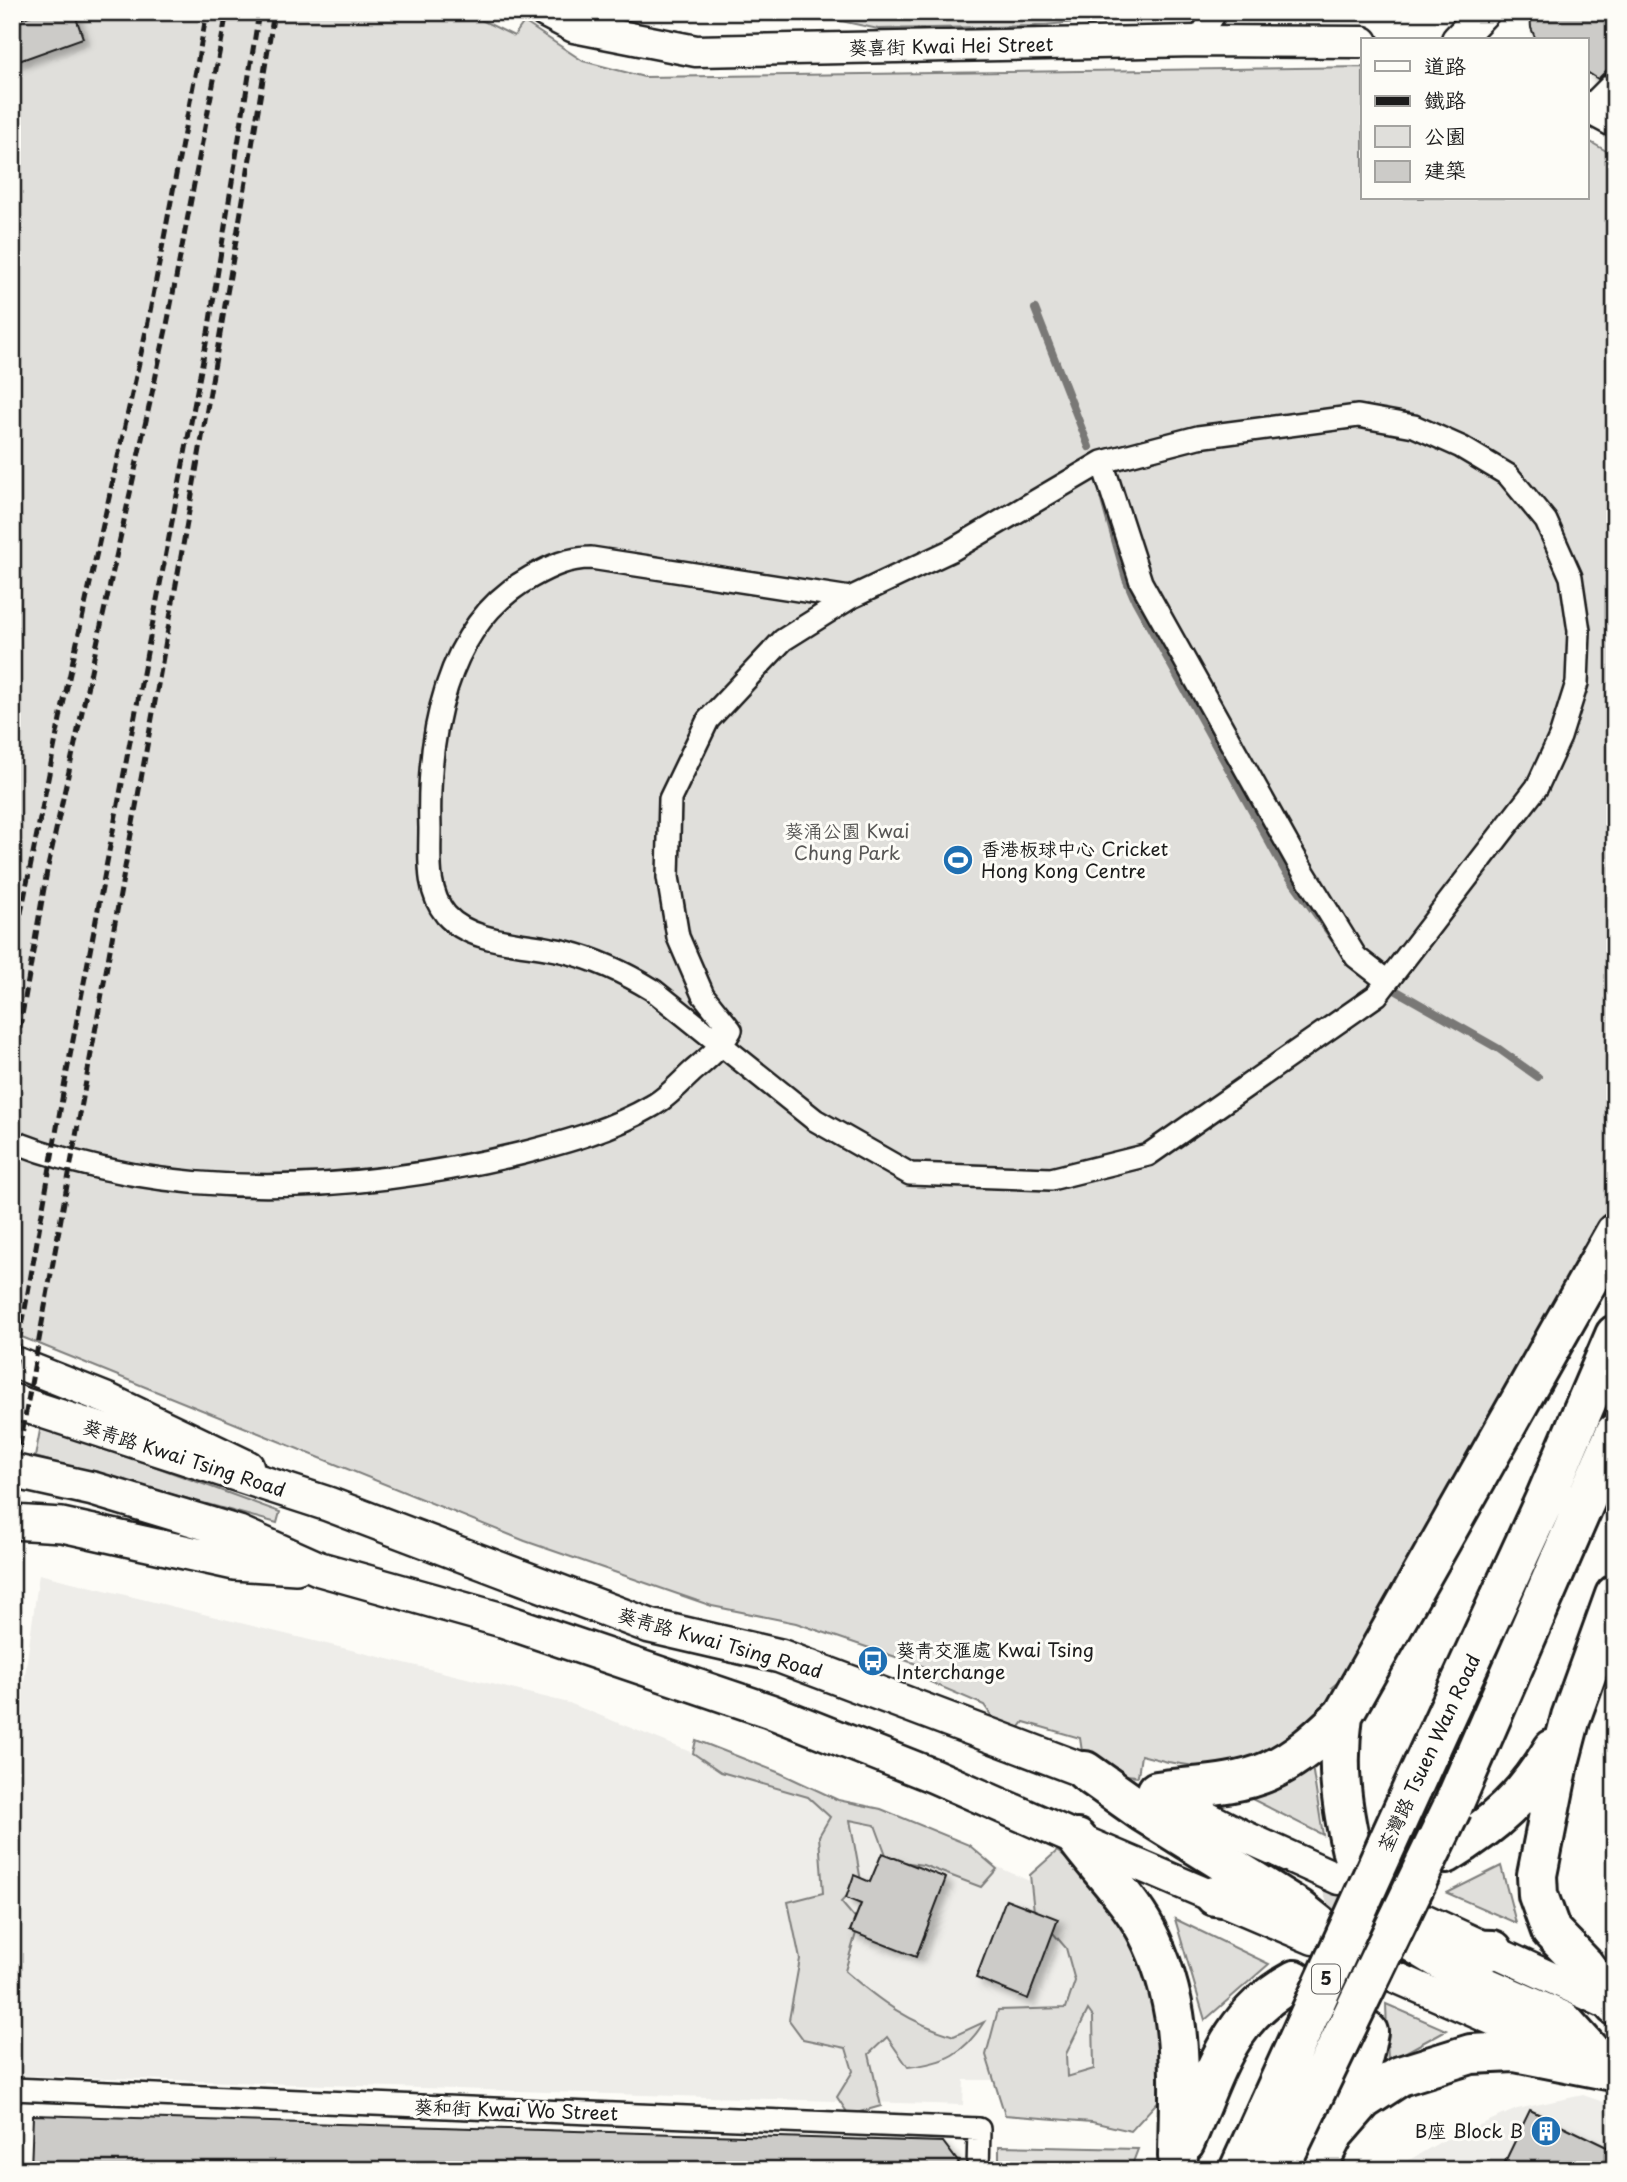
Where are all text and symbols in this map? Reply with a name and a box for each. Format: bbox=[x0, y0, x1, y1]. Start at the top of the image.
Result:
street label: 葵喜街 Kwai Hei Street bbox=[848, 29, 1054, 61]
legend bbox=[1361, 38, 1588, 200]
text: 道路 bbox=[1424, 49, 1466, 81]
text: 鐵路 bbox=[1424, 83, 1466, 115]
text: 公園 bbox=[1424, 119, 1466, 151]
text: 建築 bbox=[1424, 153, 1466, 185]
park label: 葵涌公園 Kwai Chung Park bbox=[784, 816, 910, 866]
place label: 香港板球中心 Cricket Hong Kong Centre bbox=[981, 834, 1169, 884]
sports icon: 香港板球中心 Cricket Hong Kong Centre bbox=[941, 843, 975, 877]
street label: 葵青路 Kwai Tsing Road bbox=[79, 1411, 289, 1503]
street label: 葵青路 Kwai Tsing Road bbox=[615, 1599, 826, 1685]
place label: 葵青交滙處 Kwai Tsing Interchange bbox=[896, 1635, 1094, 1685]
bus stop icon: 葵青交滙處 Kwai Tsing Interchange bbox=[856, 1644, 890, 1678]
street label: 荃灣路 Tsuen Wan Road bbox=[1370, 1649, 1486, 1856]
road number: 5 bbox=[1312, 1965, 1340, 1994]
street label: 葵和街 Kwai Wo Street bbox=[414, 2091, 619, 2127]
building icon: B座 Block B bbox=[1529, 2114, 1563, 2148]
place label: B座 Block B bbox=[1415, 2116, 1523, 2144]

